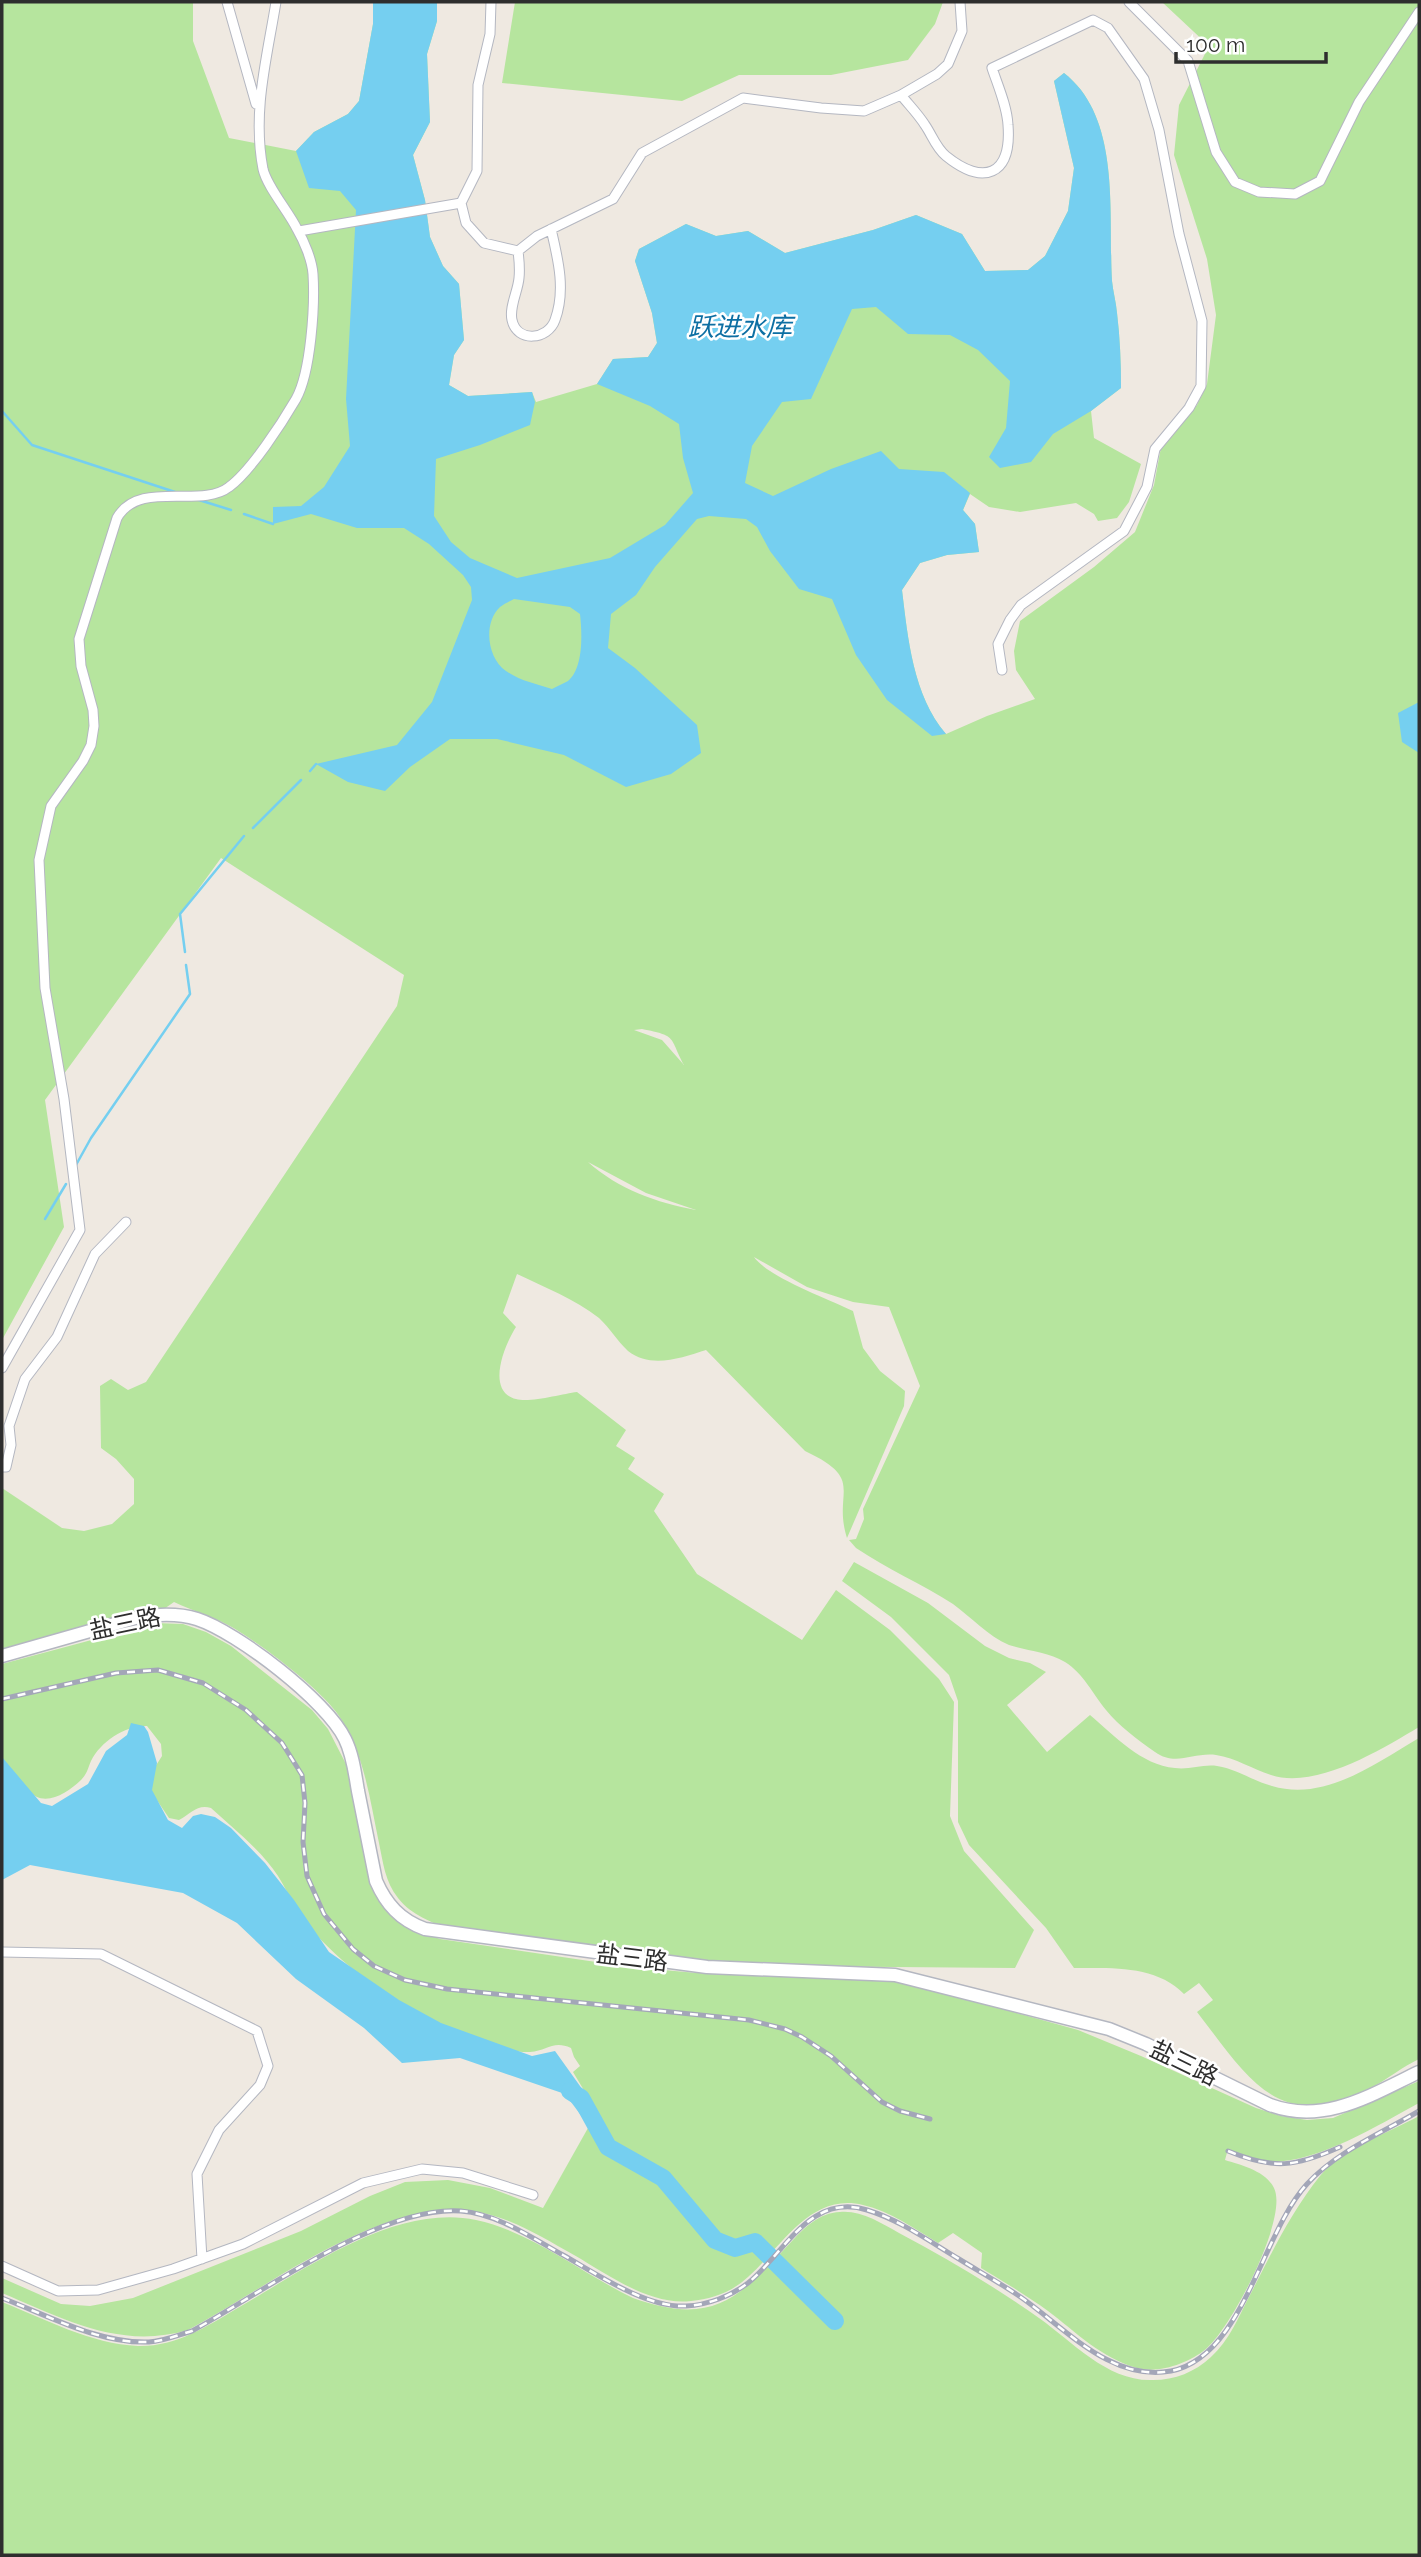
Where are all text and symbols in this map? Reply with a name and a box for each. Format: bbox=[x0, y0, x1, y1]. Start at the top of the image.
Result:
scale bar bbox=[1176, 21, 1326, 65]
text: 100 m bbox=[1186, 32, 1245, 57]
water label: 跃进水库 bbox=[688, 312, 796, 342]
street label: 盐三路 bbox=[87, 1602, 163, 1645]
street label: 盐三路 bbox=[595, 1939, 670, 1976]
street label: 盐三路 bbox=[1146, 2034, 1223, 2091]

